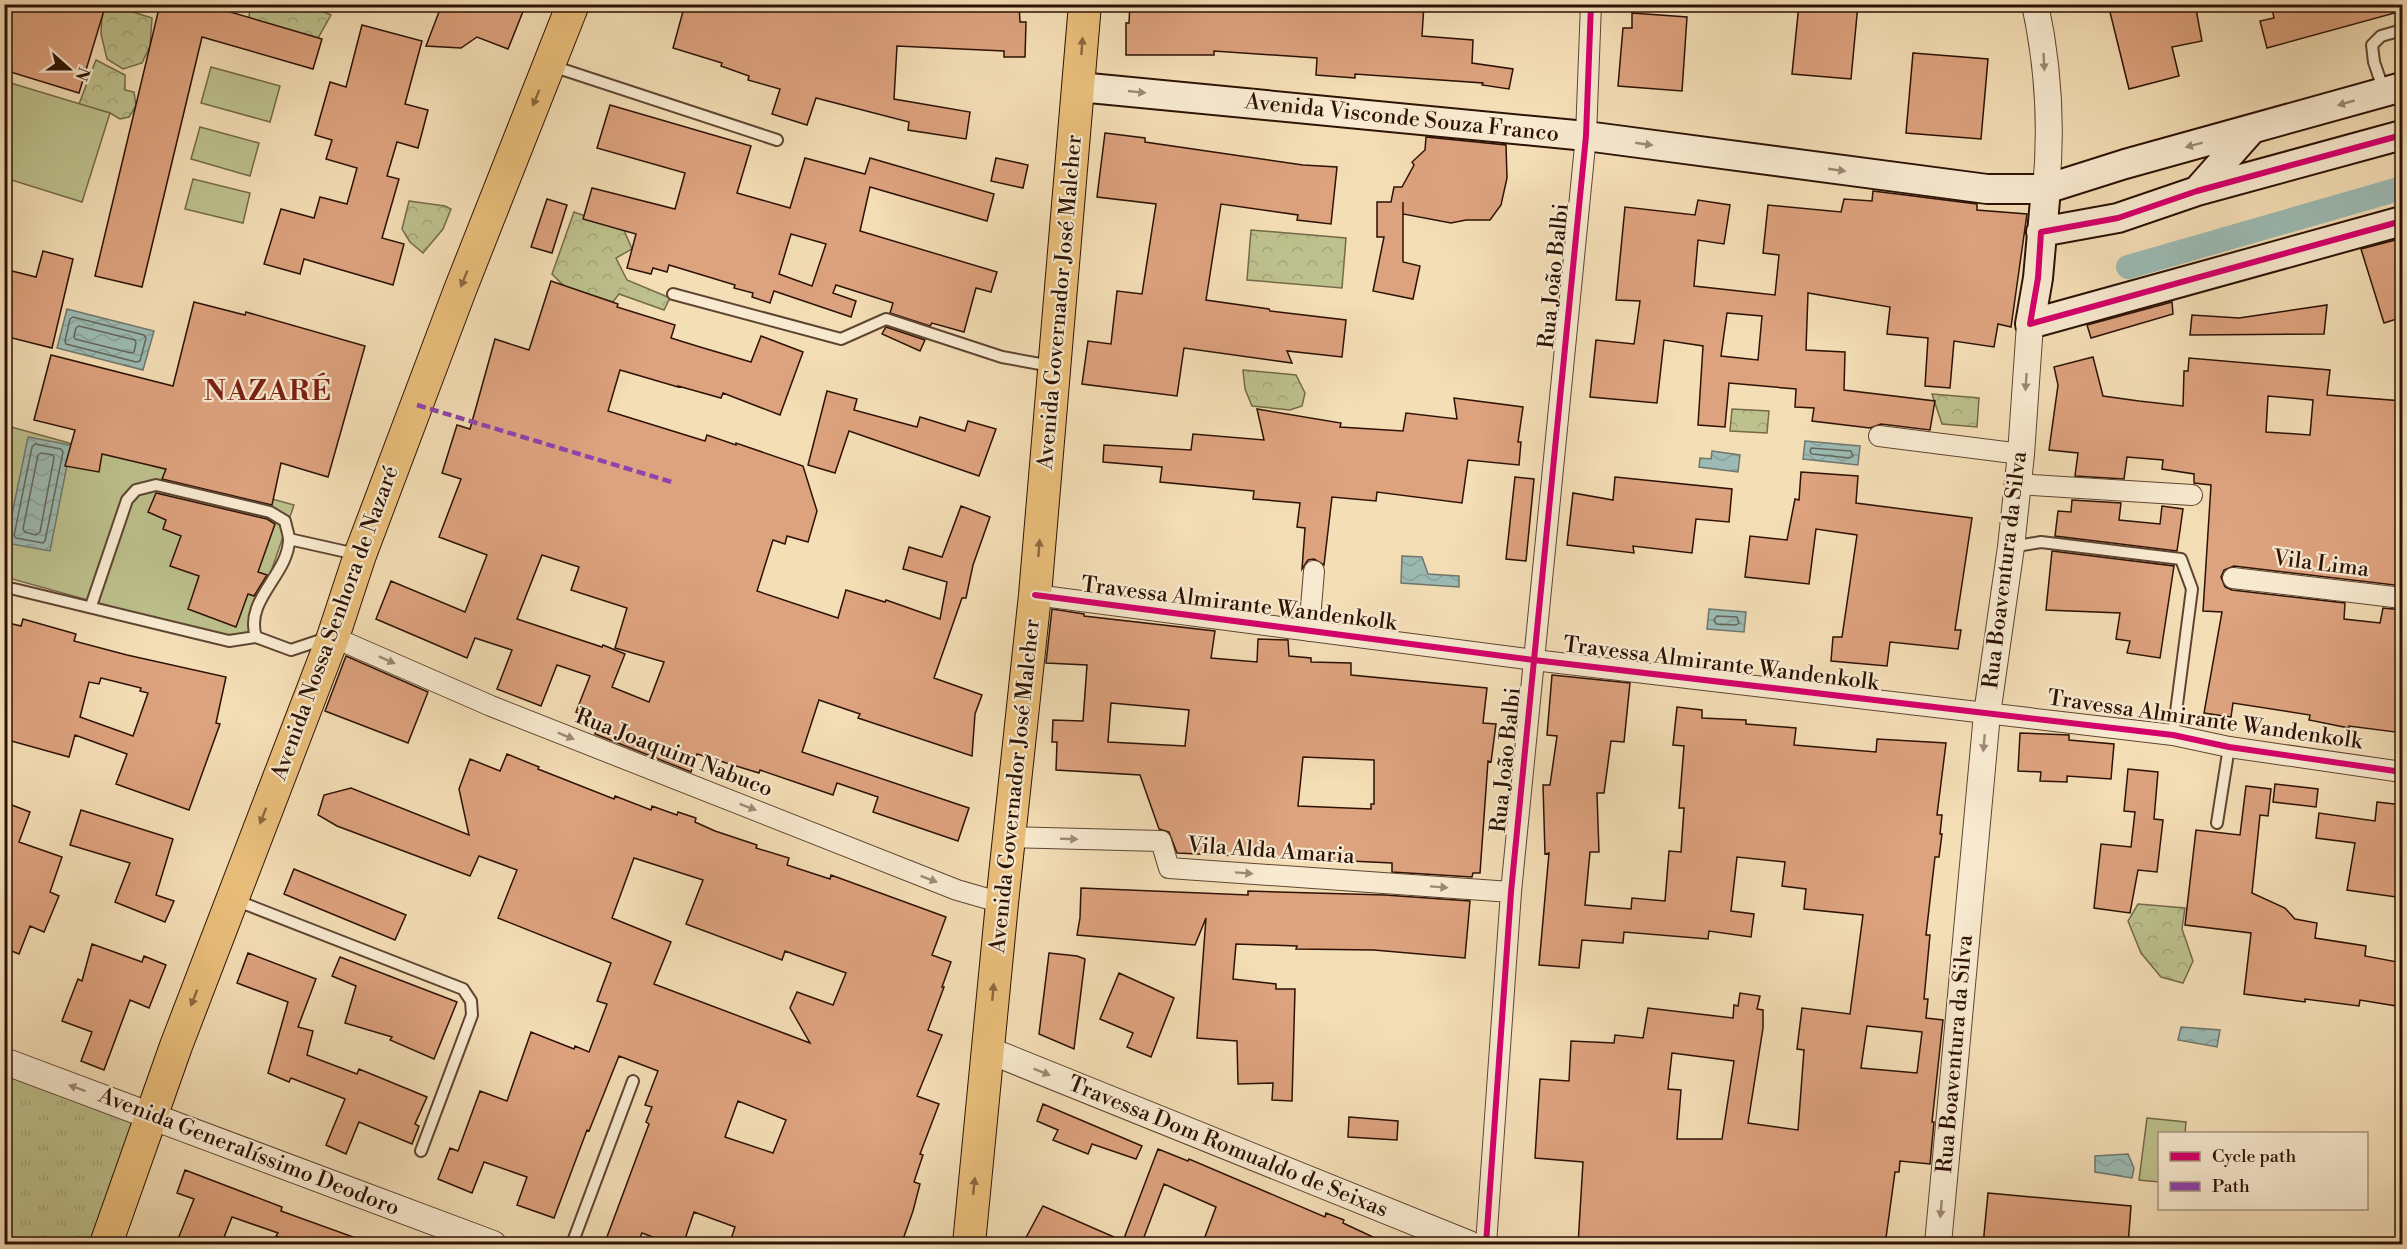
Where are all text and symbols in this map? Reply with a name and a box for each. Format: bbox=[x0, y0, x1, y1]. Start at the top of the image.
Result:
one-way arrow bbox=[1077, 36, 1087, 55]
north arrow bbox=[39, 39, 99, 99]
one-way arrow bbox=[2040, 53, 2049, 72]
text: N bbox=[70, 65, 94, 84]
one-way arrow bbox=[1128, 87, 1147, 97]
street label: Avenida Visconde Souza Franco bbox=[1243, 88, 1560, 148]
one-way arrow bbox=[531, 89, 540, 107]
one-way arrow bbox=[2337, 98, 2355, 108]
street label: Avenida Governador José Malcher bbox=[1032, 133, 1088, 472]
one-way arrow bbox=[1635, 139, 1654, 148]
one-way arrow bbox=[2185, 141, 2203, 151]
one-way arrow bbox=[1828, 165, 1847, 174]
street label: Rua João Balbi bbox=[1533, 202, 1575, 350]
one-way arrow bbox=[459, 270, 468, 288]
district label: NAZARÉ bbox=[204, 372, 332, 409]
one-way arrow bbox=[2021, 373, 2031, 392]
street label: Rua Boaventura da Silva bbox=[1977, 449, 2033, 690]
street label: Avenida Nossa Senhora de Nazaré bbox=[265, 462, 405, 785]
one-way arrow bbox=[1034, 538, 1044, 557]
street label: Vila Lima bbox=[2271, 545, 2371, 583]
street label: Travessa Almirante Wandenkolk bbox=[1080, 571, 1400, 637]
street label: Avenida Governador José Malcher bbox=[984, 618, 1046, 955]
street label: Travessa Almirante Wandenkolk bbox=[1562, 631, 1882, 697]
one-way arrow bbox=[378, 655, 396, 665]
street label: Travessa Almirante Wandenkolk bbox=[2046, 685, 2366, 756]
street label: Rua João Balbi bbox=[1485, 686, 1527, 834]
street label: Rua Joaquim Nabuco bbox=[571, 703, 777, 803]
one-way arrow bbox=[557, 732, 575, 741]
one-way arrow bbox=[1980, 733, 1989, 752]
one-way arrow bbox=[739, 802, 757, 812]
one-way arrow bbox=[258, 807, 268, 825]
street label: Vila Alda Amaria bbox=[1186, 832, 1356, 870]
one-way arrow bbox=[1060, 834, 1079, 844]
one-way arrow bbox=[1235, 868, 1254, 878]
one-way arrow bbox=[920, 875, 938, 884]
one-way arrow bbox=[1429, 882, 1448, 892]
street label: Rua Boaventura da Silva bbox=[1931, 933, 1979, 1174]
one-way arrow bbox=[988, 983, 998, 1002]
one-way arrow bbox=[189, 989, 198, 1007]
one-way arrow bbox=[1033, 1068, 1051, 1077]
street label: Travessa Dom Romualdo de Seixas bbox=[1064, 1070, 1392, 1224]
street label: Avenida Generalíssimo Deodoro bbox=[94, 1082, 403, 1222]
one-way arrow bbox=[68, 1083, 86, 1093]
legend bbox=[2158, 1132, 2368, 1210]
text: Cycle path bbox=[2212, 1145, 2296, 1168]
text: Path bbox=[2212, 1175, 2250, 1198]
one-way arrow bbox=[970, 1177, 979, 1196]
one-way arrow bbox=[1936, 1199, 1946, 1218]

